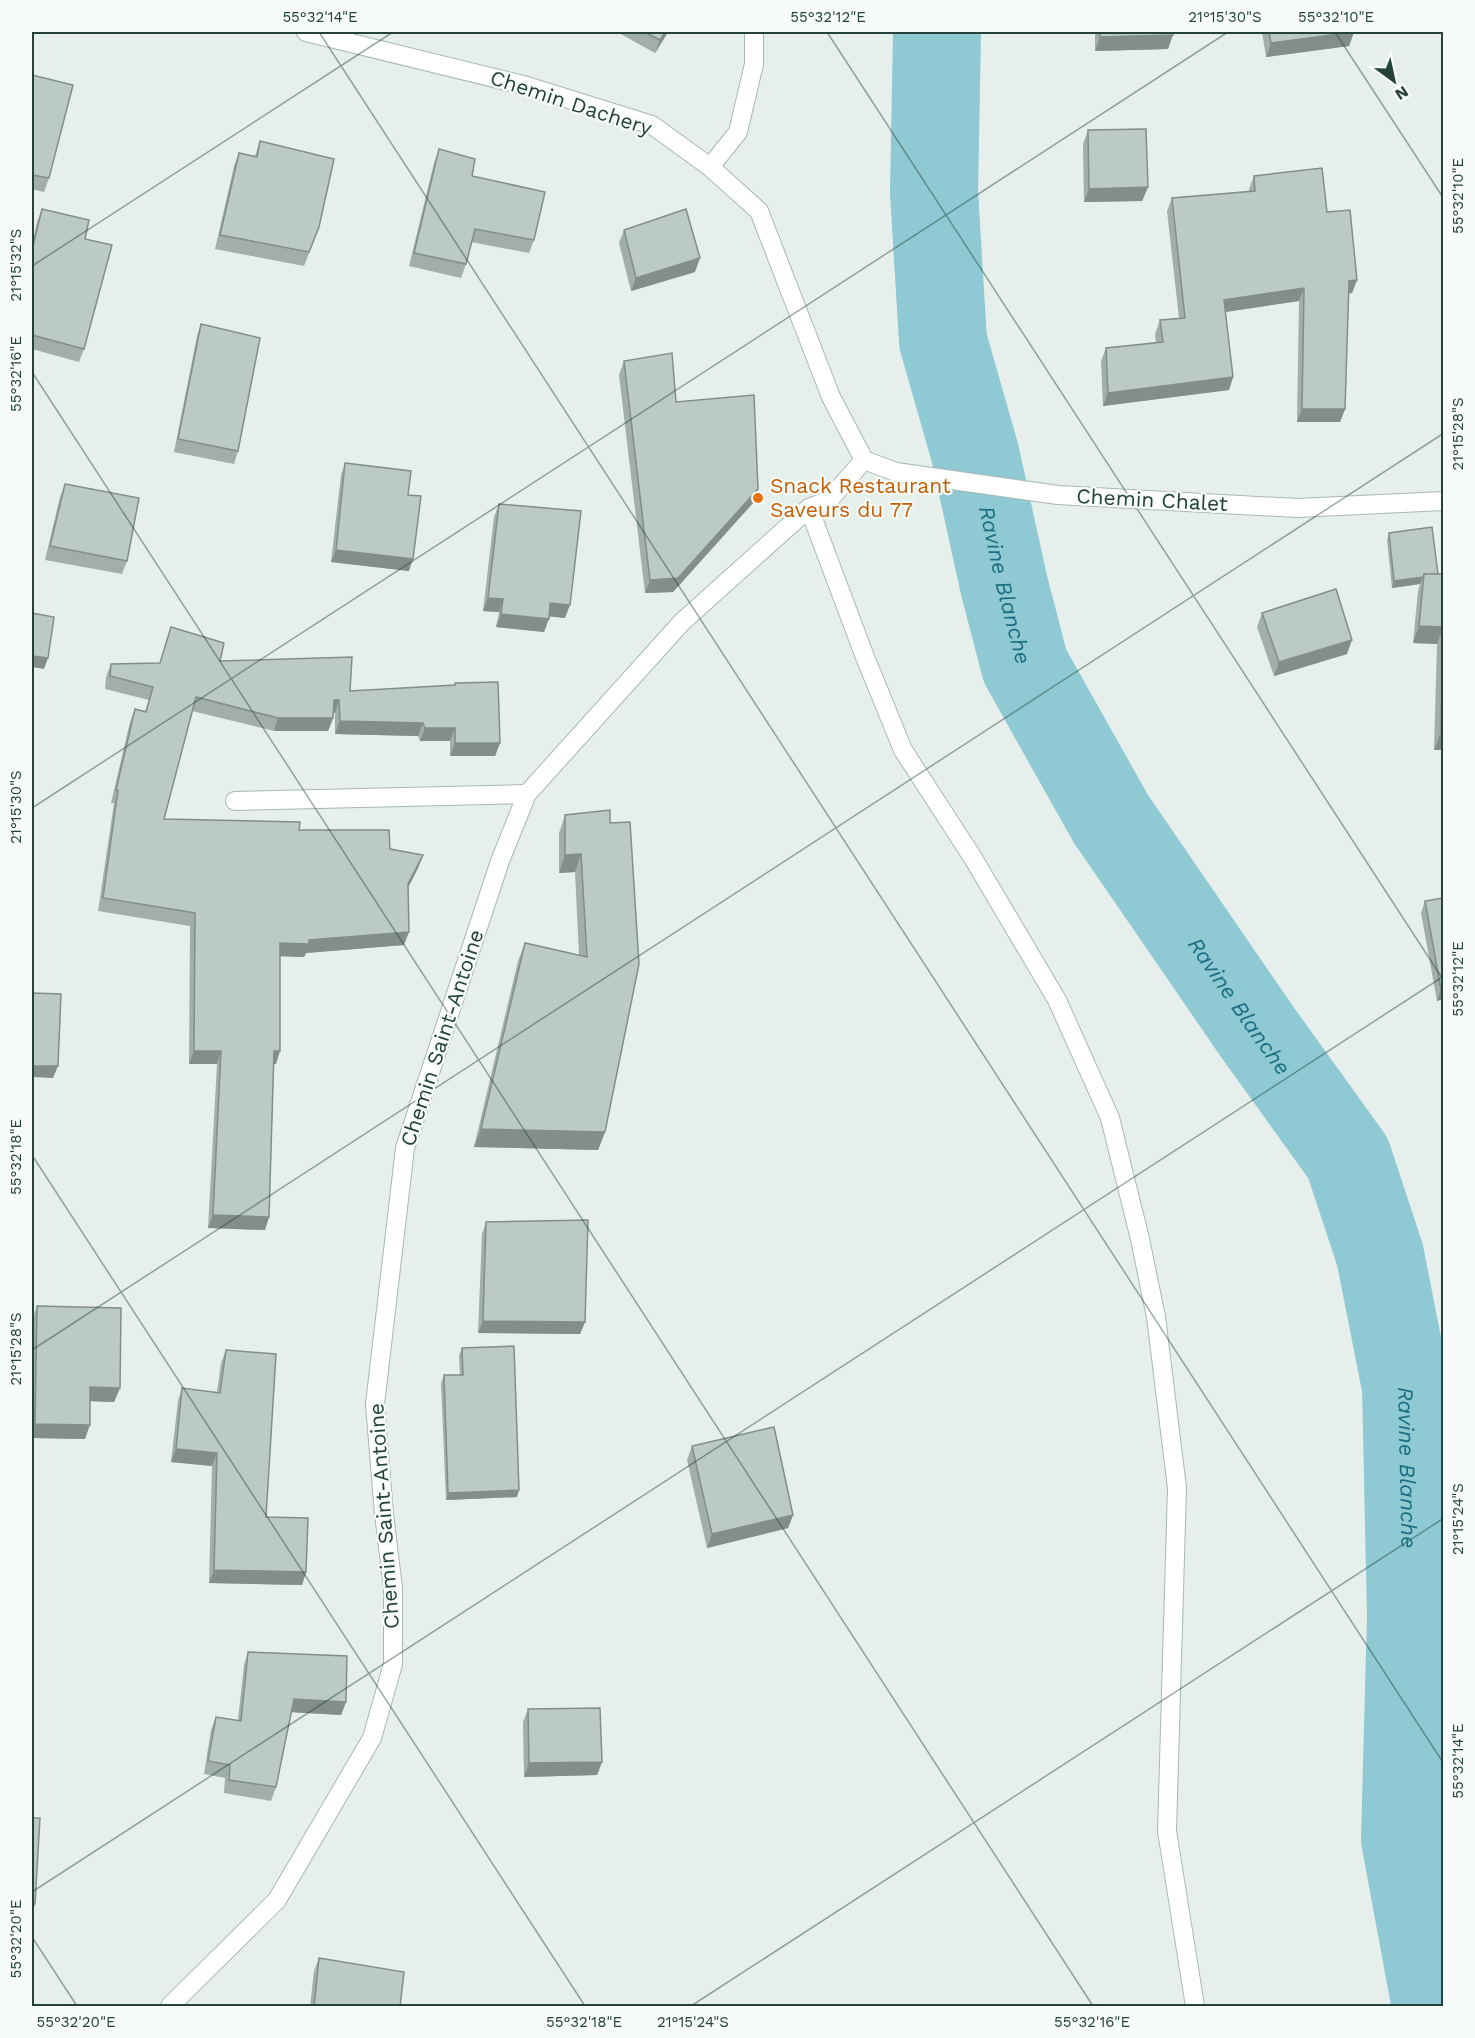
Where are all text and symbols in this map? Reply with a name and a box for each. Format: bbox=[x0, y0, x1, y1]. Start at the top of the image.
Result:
text: 55°32'14"E bbox=[282, 8, 358, 26]
text: 55°32'12"E bbox=[790, 8, 866, 26]
text: 21°15'30"S bbox=[1188, 8, 1262, 26]
text: 55°32'10"E bbox=[1298, 8, 1374, 26]
north arrow bbox=[1364, 51, 1424, 111]
street label: Chemin Dachery bbox=[487, 65, 655, 141]
text: N bbox=[1392, 82, 1412, 104]
text: 55°32'10"E bbox=[1449, 158, 1467, 234]
text: 21°15'32"S bbox=[7, 229, 25, 301]
text: 55°32'16"E bbox=[7, 336, 25, 412]
text: 21°15'28"S bbox=[1449, 397, 1467, 471]
place label: Snack Restaurant Saveurs du 77 bbox=[770, 473, 951, 522]
street label: Chemin Chalet bbox=[1076, 483, 1229, 516]
marker: Snack Restaurant Saveurs du 77 bbox=[751, 491, 765, 505]
water label: Ravine Blanche bbox=[974, 504, 1036, 667]
text: 21°15'30"S bbox=[7, 770, 25, 844]
street label: Chemin Saint-Antoine bbox=[395, 926, 488, 1149]
water label: Ravine Blanche bbox=[1183, 933, 1296, 1080]
text: 55°32'12"E bbox=[1449, 941, 1467, 1017]
text: 55°32'18"E bbox=[7, 1119, 25, 1195]
text: 21°15'28"S bbox=[7, 1312, 25, 1386]
water label: Ravine Blanche bbox=[1393, 1386, 1422, 1549]
street label: Chemin Saint-Antoine bbox=[363, 1402, 404, 1630]
text: 21°15'24"S bbox=[1449, 1483, 1467, 1555]
text: 55°32'14"E bbox=[1449, 1723, 1467, 1799]
text: 55°32'20"E bbox=[7, 1899, 25, 1979]
text: 55°32'20"E bbox=[36, 2013, 116, 2031]
text: 55°32'18"E bbox=[546, 2013, 622, 2031]
text: 21°15'24"S bbox=[657, 2013, 729, 2031]
text: 55°32'16"E bbox=[1054, 2013, 1130, 2031]

